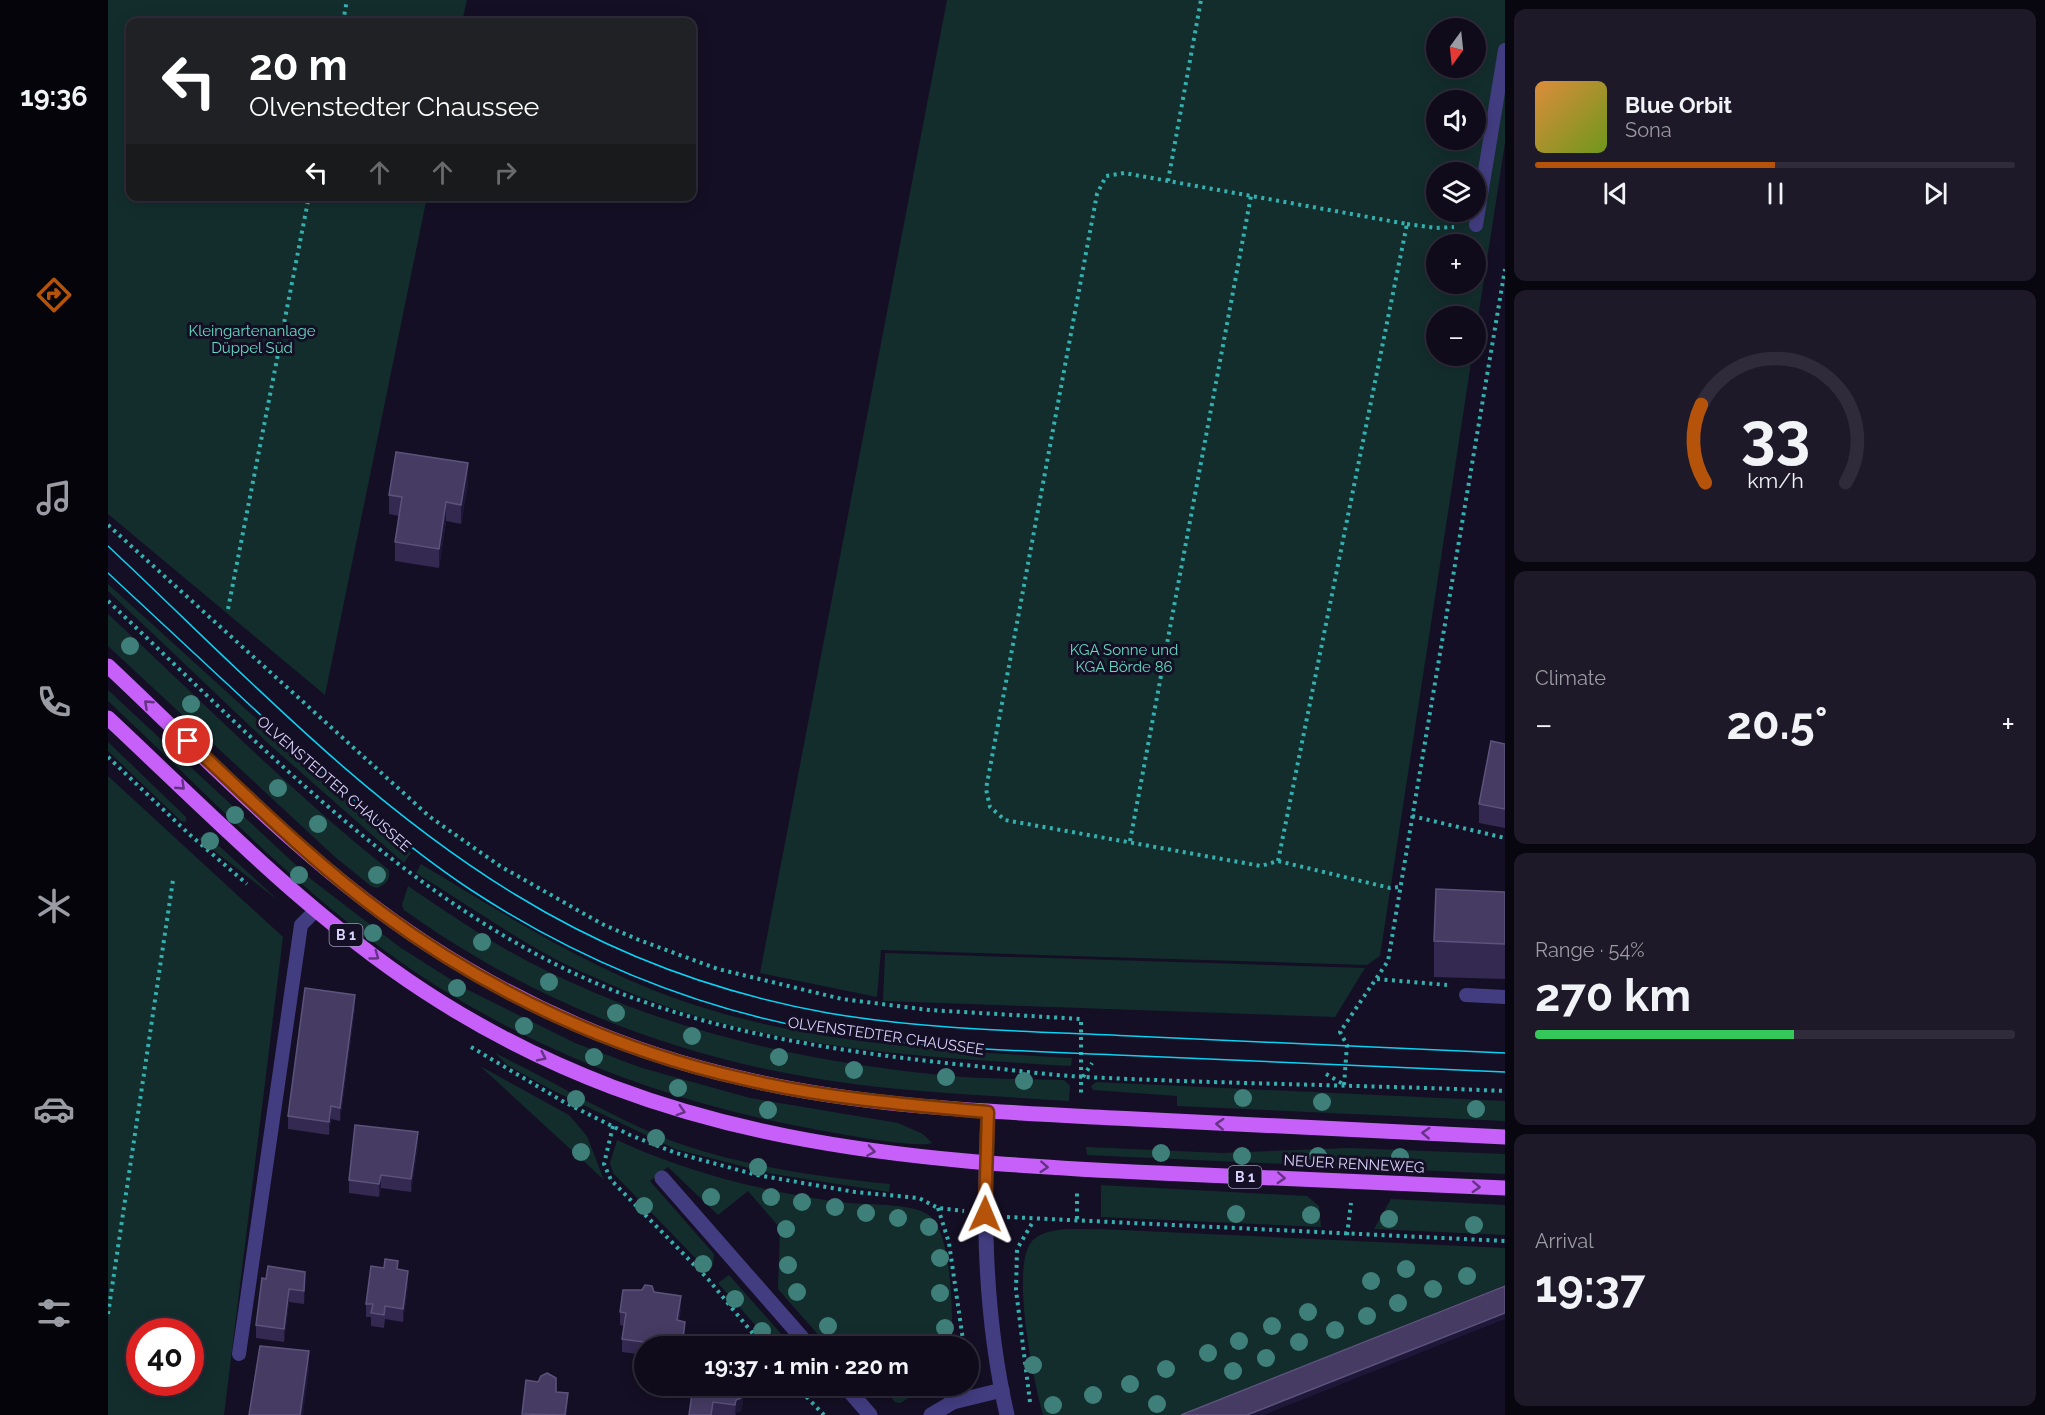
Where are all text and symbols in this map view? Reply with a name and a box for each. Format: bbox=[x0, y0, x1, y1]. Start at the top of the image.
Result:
north arrow bbox=[1426, 18, 1486, 78]
map controls bbox=[1426, 18, 1486, 366]
text: 20 m bbox=[249, 41, 348, 90]
icon: left bbox=[150, 42, 228, 120]
text: 19:36 bbox=[20, 81, 88, 112]
button: sound bbox=[1426, 90, 1486, 150]
text: Olvenstedter Chaussee bbox=[249, 91, 539, 122]
text: Blue Orbit bbox=[1625, 92, 1732, 118]
text: Sona bbox=[1625, 118, 1672, 142]
icon: left bbox=[300, 156, 333, 189]
icon: ahead bbox=[363, 156, 396, 189]
icon: ahead bbox=[426, 156, 459, 189]
icon: right bbox=[489, 156, 522, 189]
button: layers bbox=[1426, 162, 1486, 222]
icon: previous bbox=[1599, 177, 1632, 210]
icon: pause bbox=[1759, 177, 1792, 210]
icon: next bbox=[1919, 177, 1952, 210]
button: + bbox=[1426, 234, 1486, 294]
icon: directions bbox=[33, 274, 75, 316]
button: − bbox=[1426, 306, 1486, 366]
park label: Kleingartenanlage Düppel Süd bbox=[189, 322, 316, 357]
text: 33 bbox=[1740, 398, 1810, 472]
text: km/h bbox=[1747, 469, 1803, 494]
icon: music bbox=[33, 477, 75, 519]
park label: KGA Sonne und KGA Börde 86 bbox=[1070, 641, 1178, 676]
text: Climate bbox=[1535, 666, 1606, 690]
icon: phone bbox=[33, 681, 75, 723]
text: 20.5° bbox=[1727, 697, 1827, 750]
one-way arrow bbox=[145, 700, 155, 711]
text: − bbox=[1535, 705, 1553, 744]
text: + bbox=[2001, 705, 2015, 744]
street label: OLVENSTEDTER CHAUSSEE bbox=[253, 712, 415, 856]
pin bbox=[162, 715, 213, 766]
icon: arrive bbox=[171, 724, 204, 757]
one-way arrow bbox=[175, 779, 185, 790]
icon: climate bbox=[33, 885, 75, 927]
road number: B 1 bbox=[330, 924, 362, 946]
text: Range · 54% bbox=[1535, 938, 1645, 962]
one-way arrow bbox=[368, 949, 379, 960]
text: 270 km bbox=[1535, 969, 1691, 1022]
street label: OLVENSTEDTER CHAUSSEE bbox=[787, 1013, 985, 1059]
one-way arrow bbox=[535, 1050, 546, 1061]
icon: car bbox=[33, 1088, 75, 1130]
one-way arrow bbox=[675, 1104, 686, 1116]
one-way arrow bbox=[1216, 1117, 1225, 1130]
one-way arrow bbox=[1421, 1127, 1430, 1140]
one-way arrow bbox=[867, 1145, 876, 1157]
street label: NEUER RENNEWEG bbox=[1283, 1151, 1425, 1177]
one-way arrow bbox=[1040, 1160, 1049, 1173]
road number: B 1 bbox=[1228, 1166, 1262, 1188]
one-way arrow bbox=[1276, 1172, 1285, 1185]
one-way arrow bbox=[1471, 1181, 1480, 1194]
position arrow bbox=[953, 1182, 1017, 1246]
text: Arrival bbox=[1535, 1229, 1594, 1253]
text: 19:37 bbox=[1535, 1260, 1645, 1313]
icon: filters bbox=[33, 1292, 75, 1334]
speed limit sign: 40 bbox=[126, 1318, 204, 1396]
text: 19:37 · 1 min · 220 m bbox=[704, 1353, 909, 1379]

